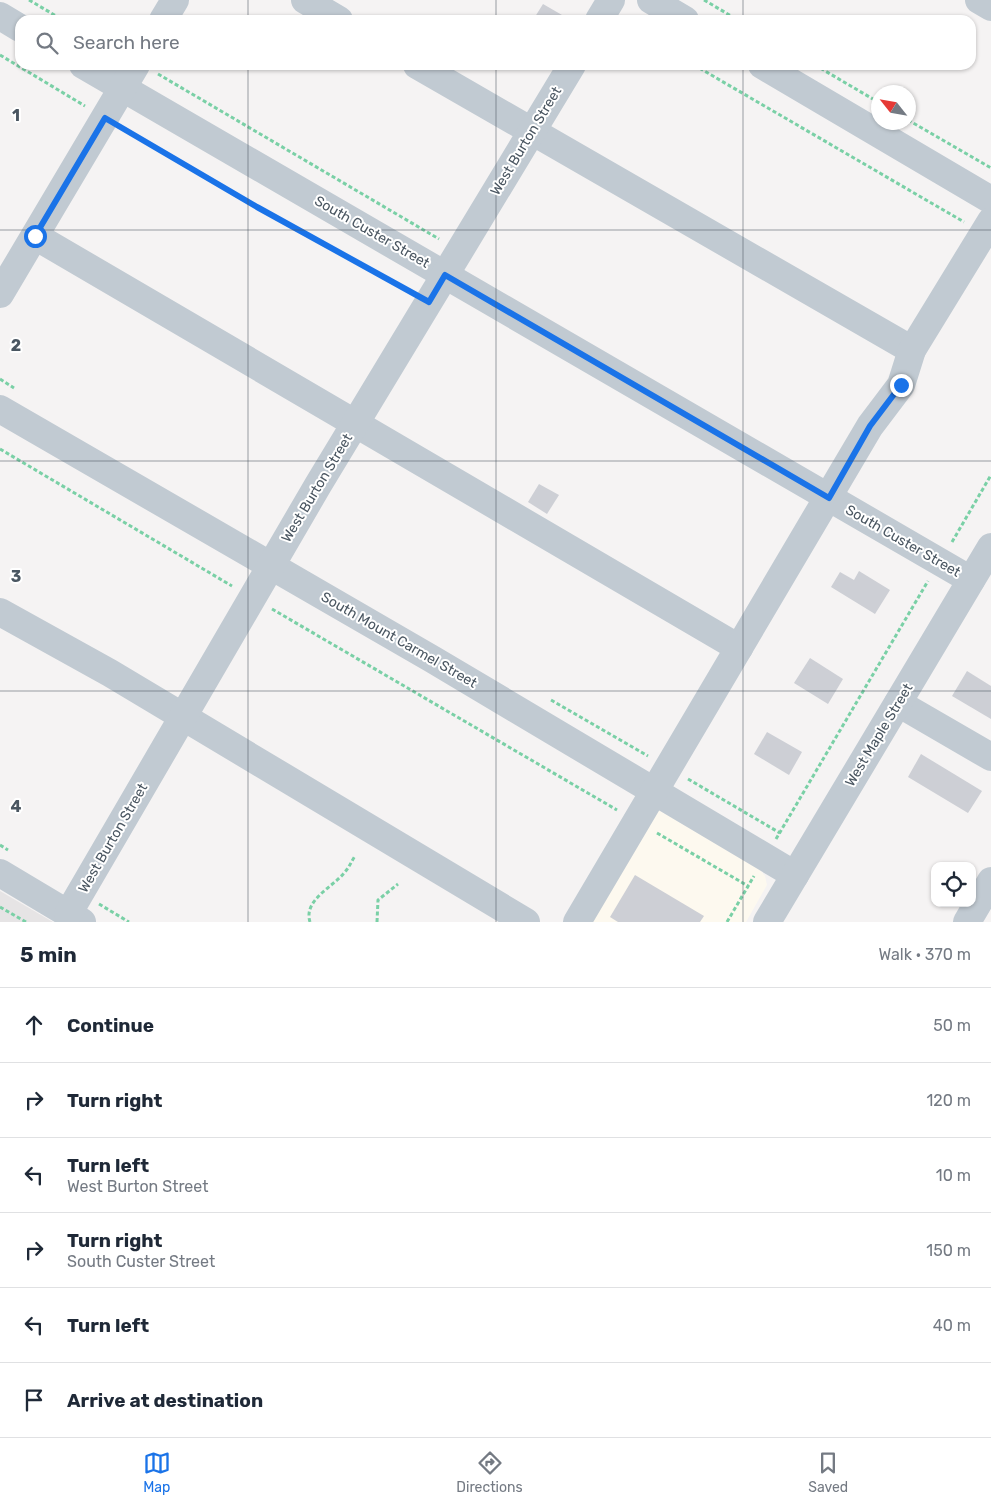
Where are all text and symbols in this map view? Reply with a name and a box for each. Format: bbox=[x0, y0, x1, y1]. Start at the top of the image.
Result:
search box bbox=[15, 15, 976, 70]
icon: search bbox=[33, 29, 61, 57]
text: Search here bbox=[73, 31, 180, 54]
street label: West Burton Street bbox=[487, 83, 565, 198]
north arrow bbox=[871, 85, 916, 130]
text: 1 bbox=[12, 106, 20, 125]
street label: South Custer Street bbox=[312, 192, 433, 272]
route start bbox=[24, 225, 47, 248]
text: 2 bbox=[11, 336, 21, 355]
route end bbox=[890, 374, 913, 397]
street label: West Burton Street bbox=[278, 430, 356, 545]
street label: South Custer Street bbox=[843, 501, 964, 581]
text: 3 bbox=[11, 567, 21, 586]
street label: South Mount Carmel Street bbox=[318, 588, 481, 692]
street label: West Maple Street bbox=[842, 680, 917, 790]
street label: West Burton Street bbox=[75, 780, 152, 896]
text: 4 bbox=[11, 797, 22, 816]
map controls bbox=[931, 862, 976, 907]
button: locate bbox=[931, 862, 976, 907]
text: 5 min bbox=[20, 942, 77, 967]
text: Walk · 370 m bbox=[878, 945, 971, 964]
icon: ahead bbox=[20, 1011, 48, 1039]
text: Continue bbox=[67, 1014, 154, 1037]
text: 50 m bbox=[933, 1016, 971, 1035]
icon: right bbox=[20, 1086, 48, 1114]
text: Turn right bbox=[67, 1089, 162, 1112]
text: 120 m bbox=[926, 1091, 971, 1110]
text: Turn left bbox=[67, 1154, 149, 1177]
icon: left bbox=[20, 1161, 48, 1189]
text: 10 m bbox=[936, 1166, 971, 1185]
text: West Burton Street bbox=[67, 1177, 208, 1196]
text: Turn right bbox=[67, 1229, 162, 1252]
icon: right bbox=[20, 1236, 48, 1264]
text: 150 m bbox=[926, 1241, 971, 1260]
text: South Custer Street bbox=[67, 1252, 215, 1271]
icon: left bbox=[20, 1311, 48, 1339]
text: Turn left bbox=[67, 1314, 149, 1337]
text: 40 m bbox=[933, 1316, 971, 1335]
icon: arrive bbox=[20, 1386, 48, 1414]
text: Arrive at destination bbox=[67, 1389, 263, 1412]
tab: Map bbox=[143, 1449, 171, 1496]
tab: Directions bbox=[456, 1449, 523, 1496]
tab: Saved bbox=[808, 1449, 848, 1496]

